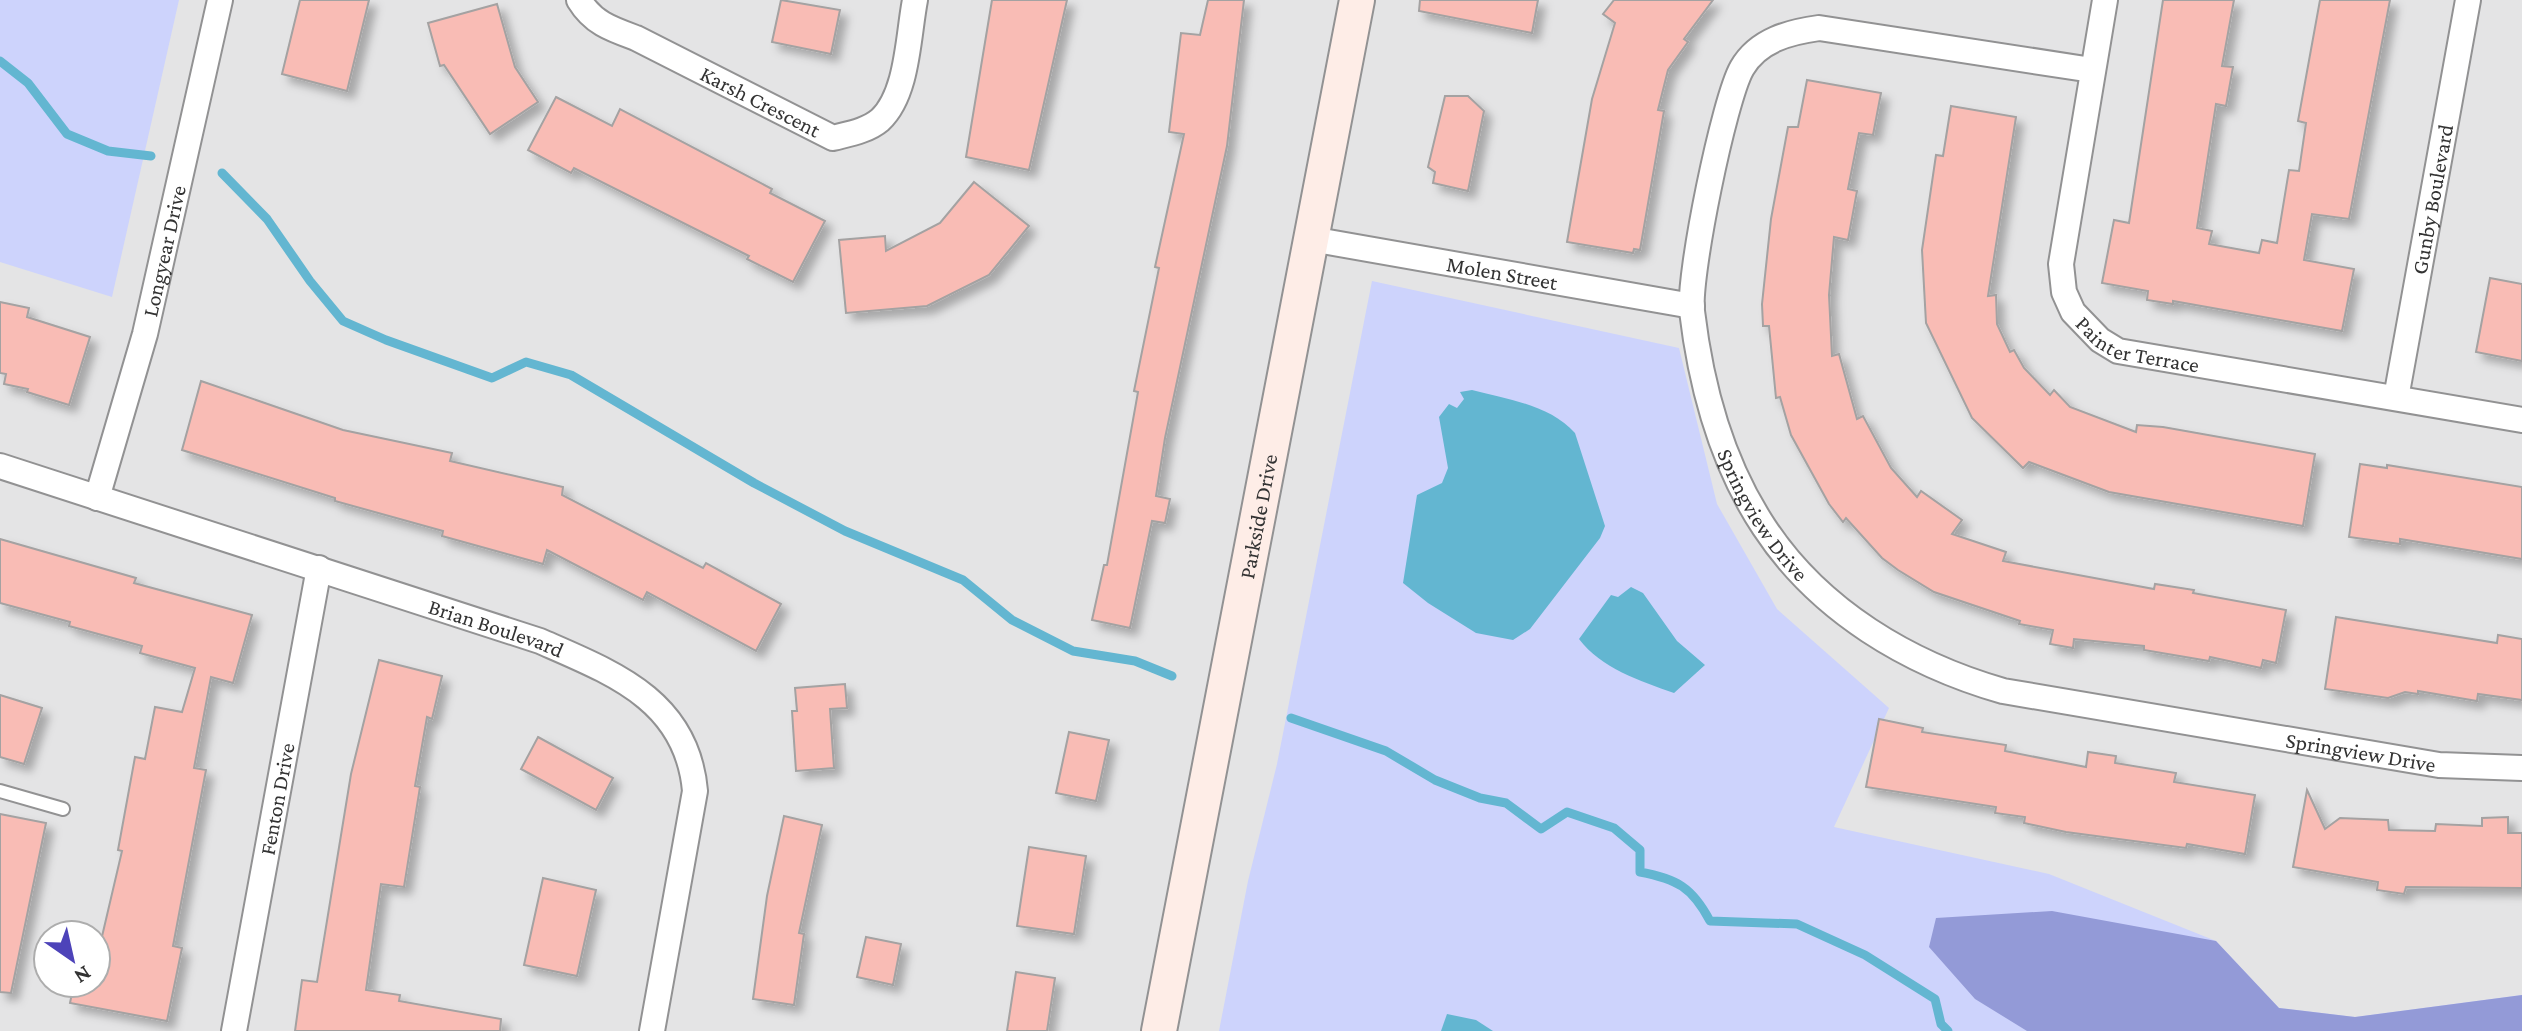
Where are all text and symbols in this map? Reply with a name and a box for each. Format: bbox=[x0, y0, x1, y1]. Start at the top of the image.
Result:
street label: Karsh Crescent bbox=[696, 61, 825, 143]
street label: Gunby Boulevard bbox=[2407, 122, 2458, 276]
street label: Longyear Drive bbox=[137, 183, 191, 319]
street label: Molen Street bbox=[1445, 251, 1560, 295]
street label: Painter Terrace bbox=[2071, 311, 2201, 378]
street label: Springview Drive bbox=[1712, 445, 1813, 586]
street label: Parkside Drive bbox=[1234, 452, 1283, 581]
street label: Brian Boulevard bbox=[426, 594, 568, 663]
street label: Springview Drive bbox=[2284, 727, 2438, 777]
street label: Fenton Drive bbox=[255, 741, 300, 857]
north arrow bbox=[32, 919, 112, 999]
text: N bbox=[70, 961, 96, 990]

